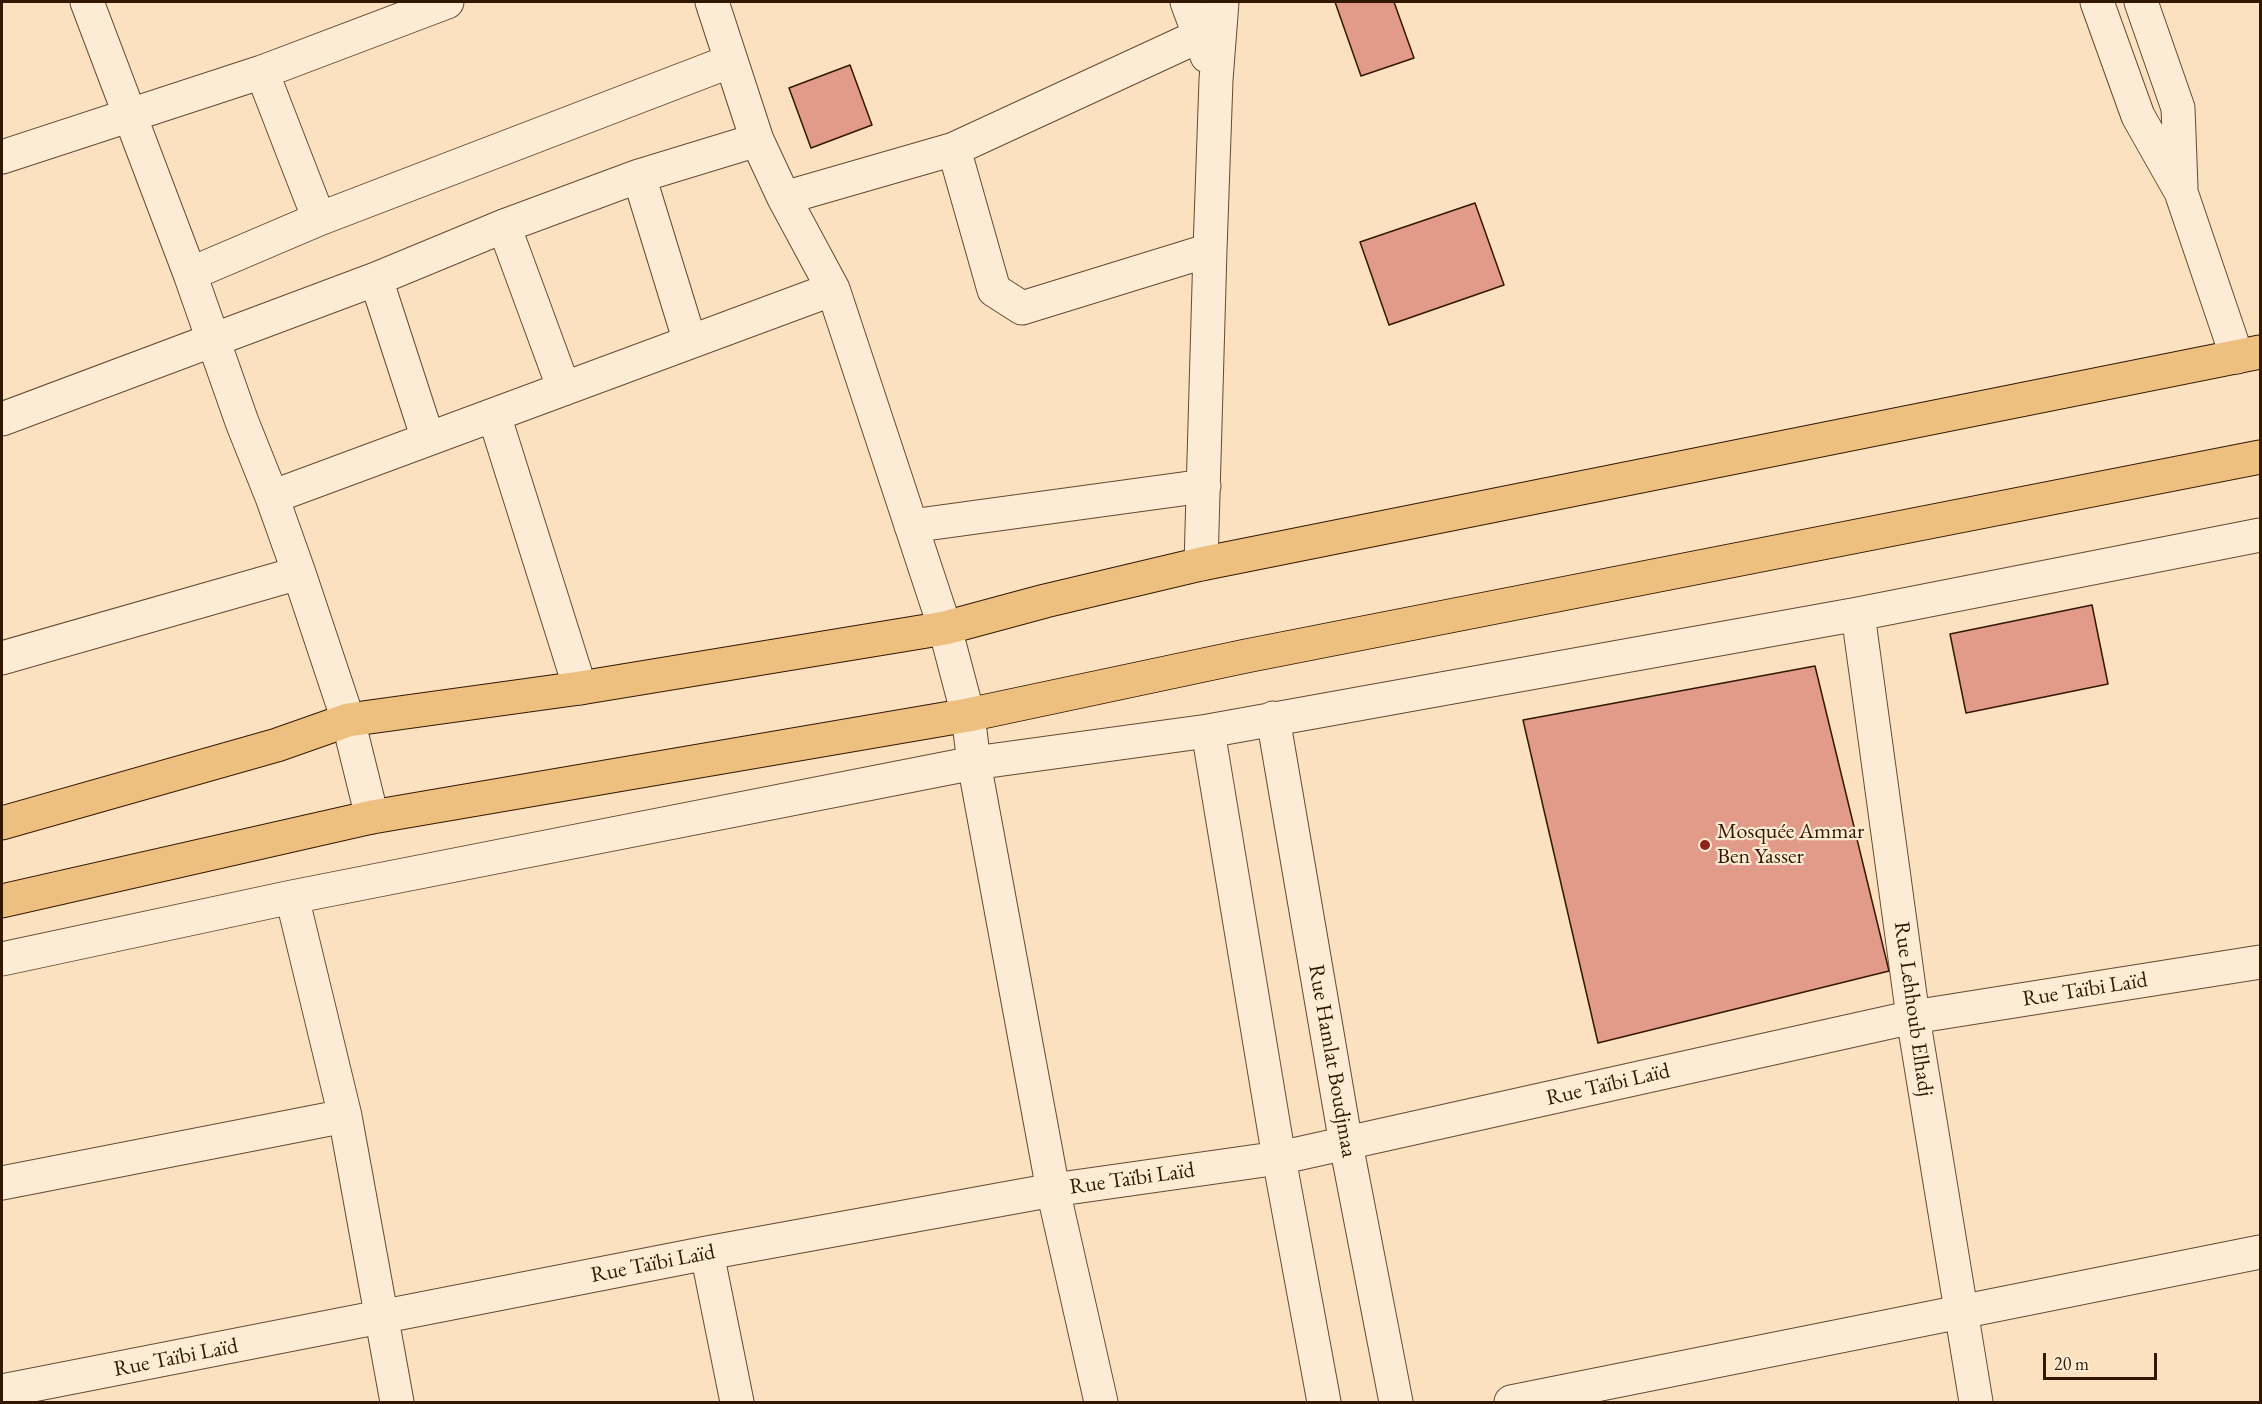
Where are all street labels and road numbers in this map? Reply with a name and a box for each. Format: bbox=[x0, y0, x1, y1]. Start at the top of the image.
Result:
street label: Rue Lehhoub Elhadj bbox=[1888, 920, 1938, 1098]
street label: Rue Hamlat Boudjmaa bbox=[1302, 962, 1362, 1160]
street label: Rue Taïbi Laïd bbox=[2021, 967, 2149, 1013]
street label: Rue Taïbi Laïd bbox=[1544, 1058, 1672, 1112]
street label: Rue Taïbi Laïd bbox=[1068, 1157, 1196, 1201]
street label: Rue Taïbi Laïd bbox=[589, 1239, 717, 1289]
street label: Rue Taïbi Laïd bbox=[112, 1333, 240, 1383]

